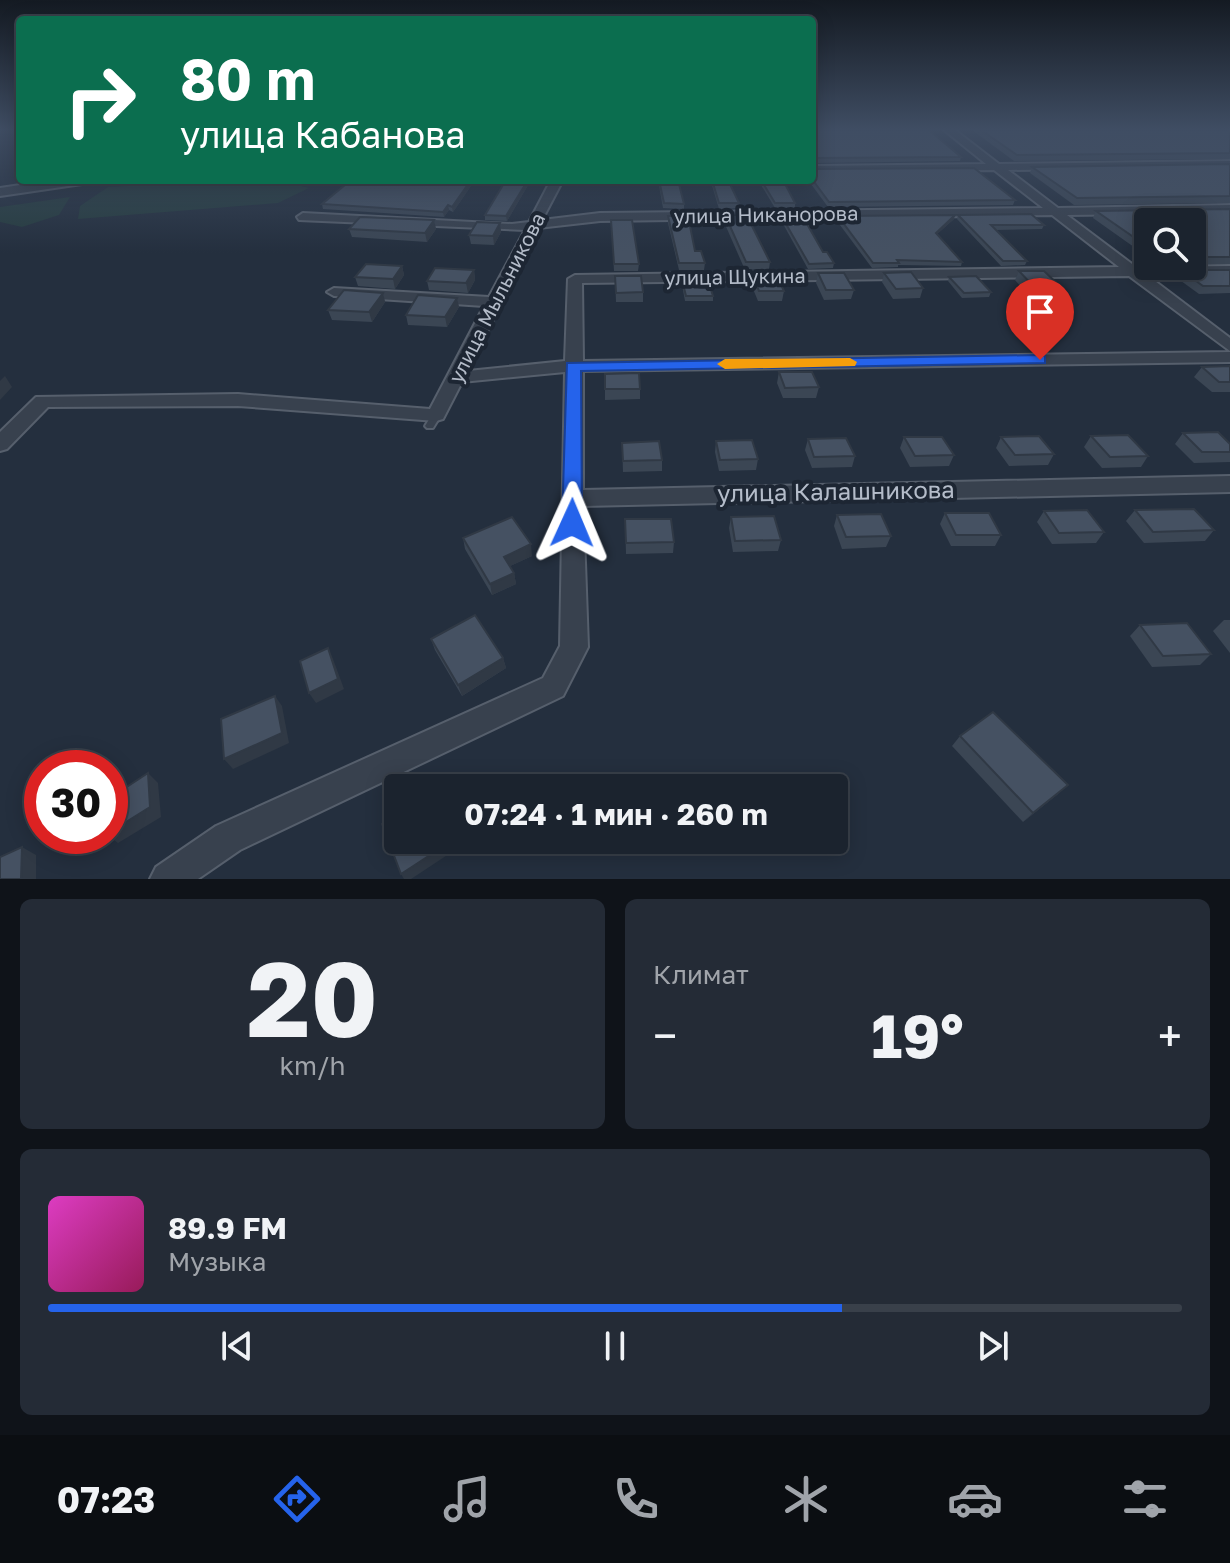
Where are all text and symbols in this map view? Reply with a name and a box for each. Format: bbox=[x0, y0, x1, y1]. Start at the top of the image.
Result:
text: 80 m bbox=[180, 45, 315, 112]
icon: right bbox=[48, 48, 152, 152]
text: улица Кабанова bbox=[180, 113, 466, 156]
street label: улица Никанорова bbox=[673, 200, 859, 228]
street label: улица Мыльникова bbox=[443, 208, 549, 387]
map controls bbox=[1134, 208, 1206, 280]
button: search bbox=[1134, 208, 1206, 280]
street label: улица Щукина bbox=[664, 263, 806, 289]
pin bbox=[1006, 278, 1074, 360]
icon: arrive bbox=[1018, 290, 1062, 334]
street label: улица Калашникова bbox=[717, 474, 955, 507]
position arrow bbox=[530, 481, 614, 565]
speed limit sign: 30 bbox=[24, 750, 128, 854]
text: 07:24 · 1 мин · 260 m bbox=[464, 796, 768, 832]
text: 20 bbox=[247, 935, 378, 1060]
text: Климат bbox=[653, 959, 749, 990]
text: 19° bbox=[871, 999, 964, 1071]
text: − bbox=[653, 1009, 677, 1062]
text: + bbox=[1158, 1009, 1182, 1062]
text: km/h bbox=[279, 1050, 346, 1081]
text: 89.9 FM bbox=[168, 1210, 287, 1246]
text: Музыка bbox=[168, 1246, 266, 1277]
icon: previous bbox=[215, 1324, 259, 1368]
icon: pause bbox=[593, 1324, 637, 1368]
icon: next bbox=[971, 1324, 1015, 1368]
icon: directions bbox=[269, 1471, 325, 1527]
icon: music bbox=[439, 1471, 495, 1527]
icon: phone bbox=[608, 1471, 664, 1527]
icon: climate bbox=[778, 1471, 834, 1527]
icon: car bbox=[947, 1471, 1003, 1527]
icon: filters bbox=[1117, 1471, 1173, 1527]
text: 07:23 bbox=[57, 1478, 155, 1521]

